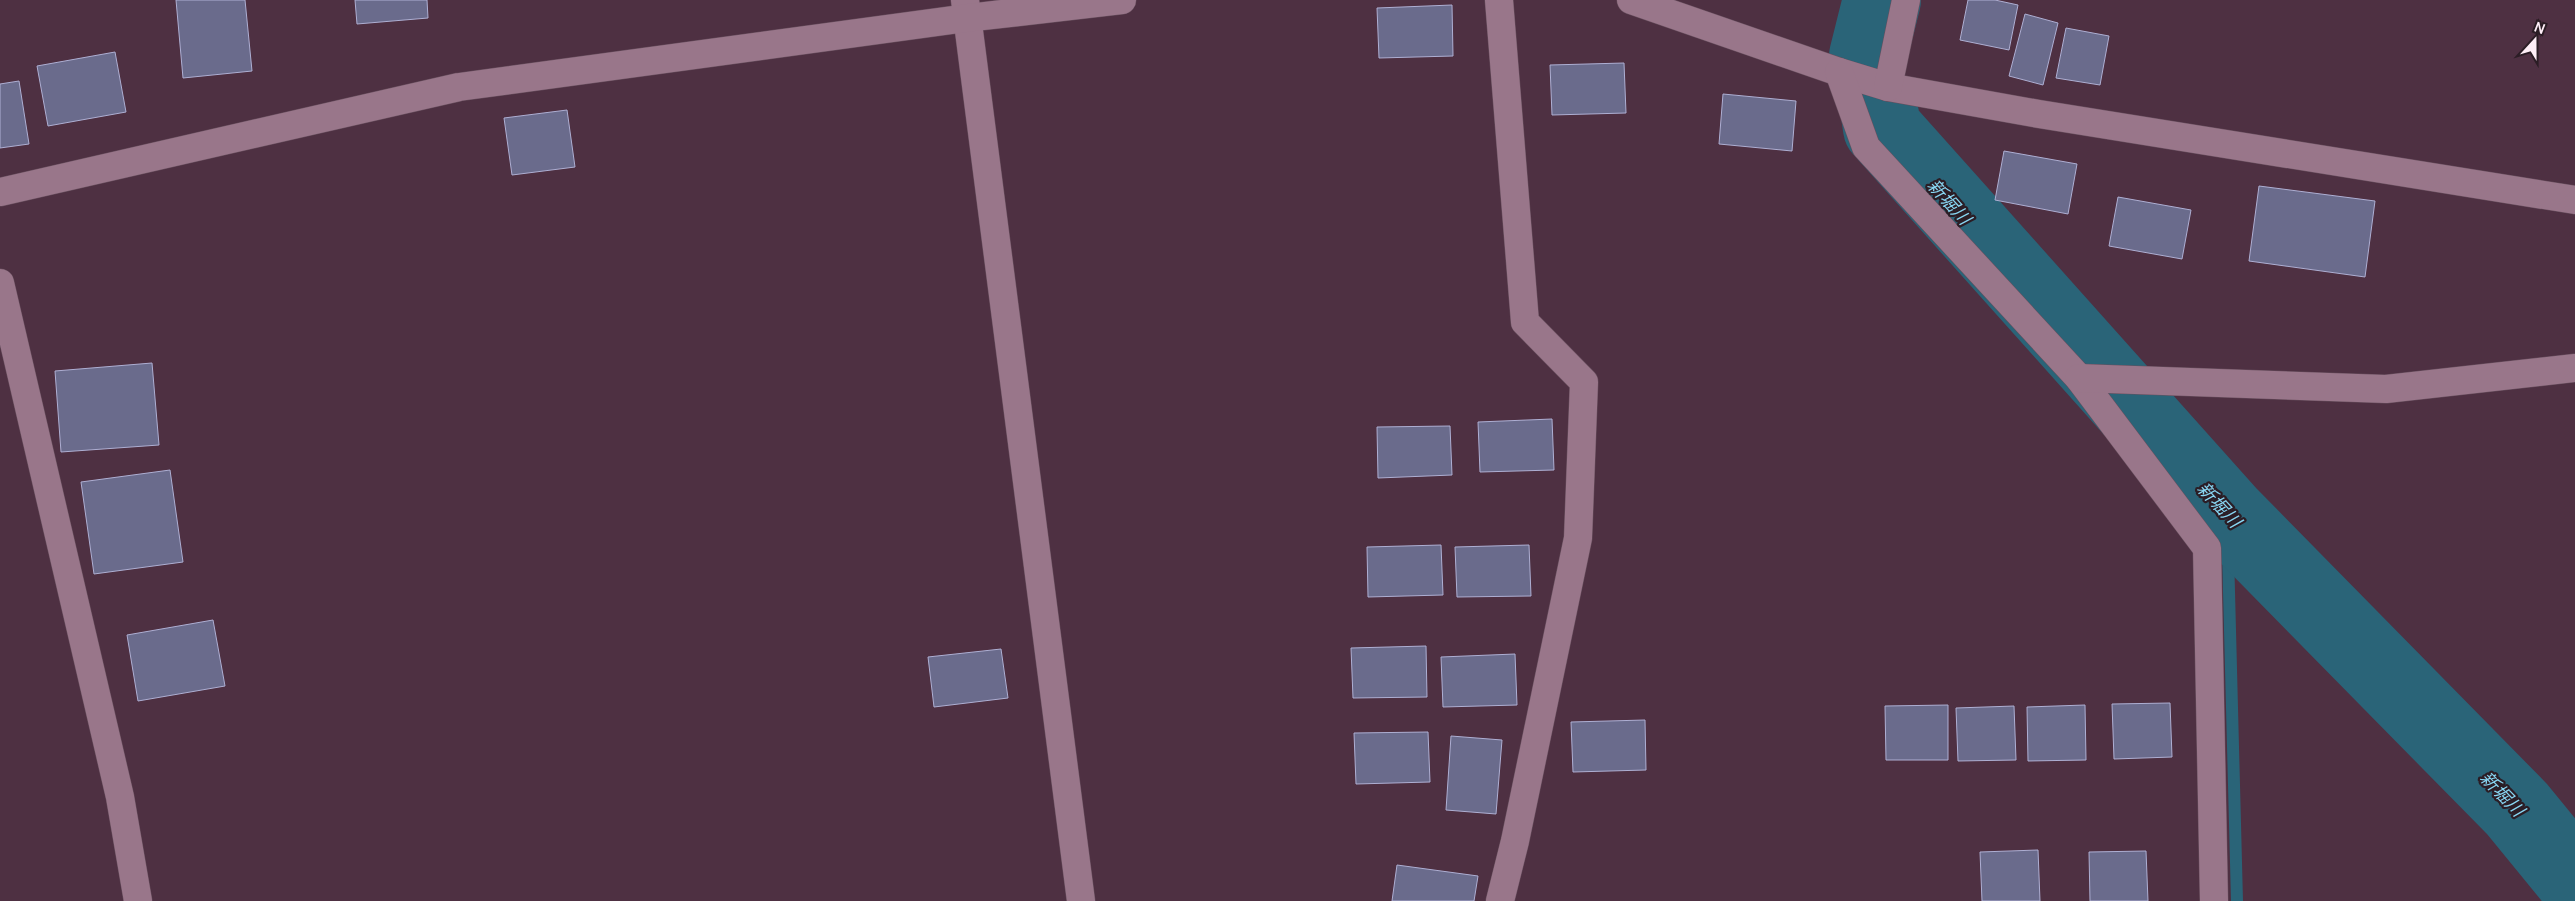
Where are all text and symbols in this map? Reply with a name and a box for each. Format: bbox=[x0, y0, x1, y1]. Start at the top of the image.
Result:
north arrow bbox=[2510, 15, 2560, 65]
text: N bbox=[2532, 17, 2548, 38]
water label: 新堀川 bbox=[1923, 173, 1978, 231]
water label: 新堀川 bbox=[2193, 476, 2248, 534]
water label: 新堀川 bbox=[2475, 766, 2531, 823]

